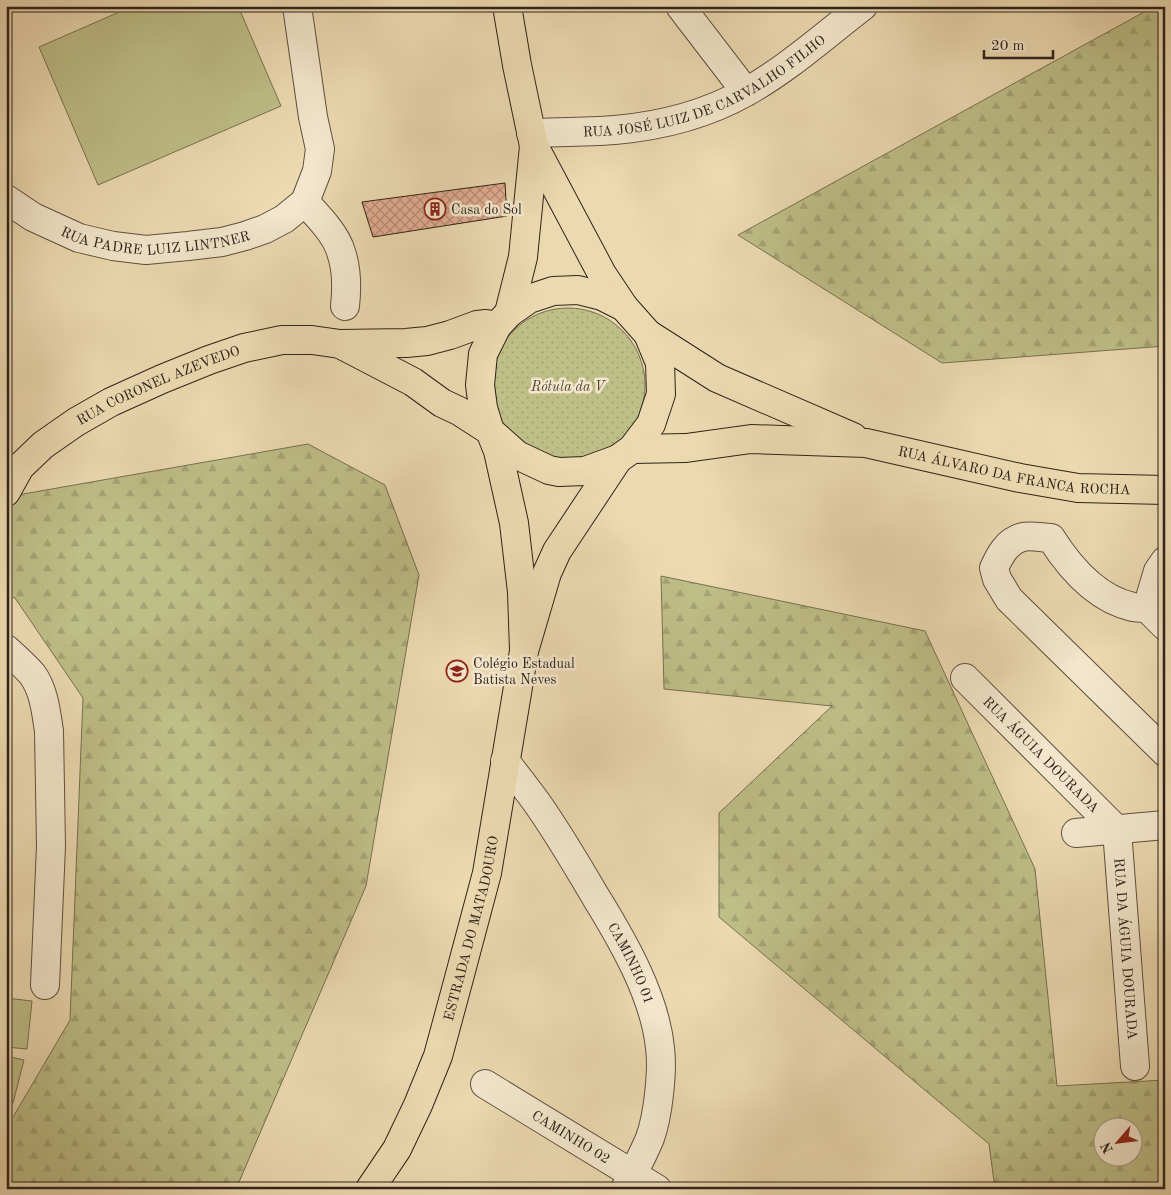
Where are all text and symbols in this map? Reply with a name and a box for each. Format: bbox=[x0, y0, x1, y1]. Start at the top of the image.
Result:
scale bar bbox=[984, 28, 1052, 60]
street label: RUA JOSÉ LUIZ DE CARVALHO FILHO bbox=[583, 33, 829, 140]
text: 20 m bbox=[991, 39, 1025, 54]
building icon: Casa do Sol bbox=[423, 197, 447, 221]
place label: Casa do Sol bbox=[451, 203, 522, 217]
street label: RUA PADRE LUIZ LINTNER bbox=[58, 225, 251, 258]
street label: RUA CORONEL AZEVEDO bbox=[74, 344, 242, 428]
park label: Rótula da V bbox=[530, 380, 606, 394]
street label: RUA ÁLVARO DA FRANCA ROCHA bbox=[897, 445, 1131, 497]
place label: Colégio Estadual Batista Neves bbox=[473, 657, 575, 687]
school or university icon: Colégio Estadual Batista Neves bbox=[445, 659, 469, 683]
street label: RUA ÁGUIA DOURADA bbox=[980, 694, 1102, 816]
street label: ESTRADA DO MATADOURO bbox=[442, 835, 501, 1022]
street label: RUA DA ÁGUIA DOURADA bbox=[1111, 857, 1139, 1040]
street label: CAMINHO 01 bbox=[605, 921, 656, 1006]
street label: CAMINHO 02 bbox=[529, 1108, 612, 1166]
north arrow bbox=[1094, 1118, 1144, 1168]
text: N bbox=[1099, 1139, 1116, 1156]

